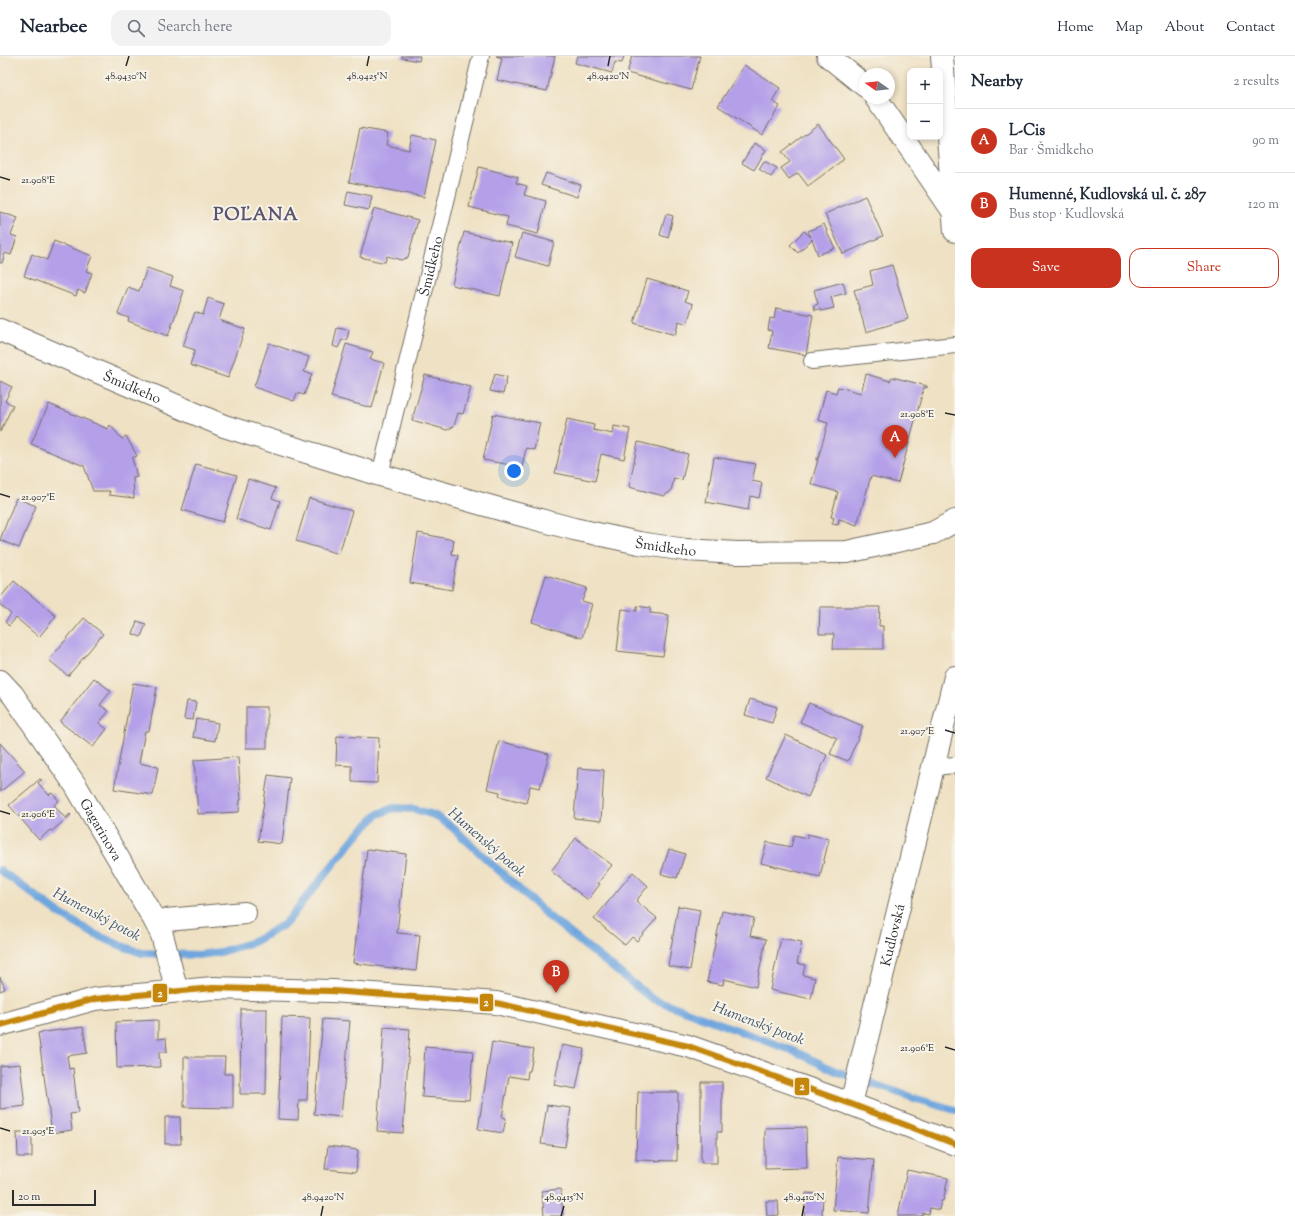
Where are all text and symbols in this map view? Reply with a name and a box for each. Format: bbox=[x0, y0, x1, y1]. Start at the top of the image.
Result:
search box bbox=[111, 10, 391, 46]
text: Nearbee bbox=[20, 14, 87, 41]
icon: search bbox=[125, 17, 147, 39]
text: Search here bbox=[157, 17, 233, 38]
text: Home bbox=[1057, 18, 1094, 38]
text: Map bbox=[1116, 18, 1143, 38]
text: About bbox=[1165, 18, 1204, 38]
text: Contact bbox=[1226, 18, 1275, 38]
north arrow bbox=[859, 68, 895, 104]
map controls bbox=[907, 68, 943, 140]
button: + bbox=[907, 68, 943, 104]
text: 48.9430°N bbox=[105, 69, 147, 84]
text: 48.9425°N bbox=[347, 69, 387, 84]
text: 48.9420°N bbox=[587, 69, 629, 84]
text: Nearby bbox=[971, 70, 1023, 94]
text: 2 results bbox=[1234, 73, 1279, 91]
button: − bbox=[907, 104, 943, 140]
text: L-Cis bbox=[1009, 121, 1045, 142]
text: A bbox=[979, 132, 989, 150]
text: 90 m bbox=[1252, 132, 1279, 150]
text: Bar · Šmidkeho bbox=[1009, 142, 1094, 160]
text: 21.908°E bbox=[21, 173, 55, 188]
text: Humenné, Kudlovská ul. č. 287 bbox=[1009, 185, 1206, 206]
text: B bbox=[980, 196, 988, 214]
text: 120 m bbox=[1248, 196, 1279, 214]
district label: POĽANA bbox=[213, 203, 299, 229]
text: Bus stop · Kudlovská bbox=[1009, 206, 1124, 224]
street label: Šmidkeho bbox=[415, 234, 449, 299]
button: Save bbox=[971, 248, 1121, 288]
button: Share bbox=[1129, 248, 1279, 288]
street label: Šmidkeho bbox=[99, 367, 164, 410]
text: 21.908°E bbox=[900, 407, 934, 422]
pin: A bbox=[882, 425, 908, 458]
your location bbox=[504, 461, 524, 481]
text: 21.907°E bbox=[21, 490, 55, 505]
street label: Šmidkeho bbox=[633, 535, 697, 563]
text: 21.907°E bbox=[900, 724, 934, 739]
street label: Gagarinova bbox=[74, 795, 126, 866]
water label: Humenský potok bbox=[443, 803, 530, 883]
text: 21.906°E bbox=[21, 807, 55, 822]
water label: Humenský potok bbox=[49, 883, 144, 947]
street label: Kudlovská bbox=[877, 902, 911, 969]
pin: B bbox=[543, 960, 569, 993]
line badge: 2 bbox=[152, 983, 168, 1003]
text: 2 bbox=[157, 986, 163, 1002]
line badge: 2 bbox=[479, 993, 494, 1012]
text: 2 bbox=[483, 995, 489, 1011]
water label: Humenský potok bbox=[710, 997, 808, 1052]
text: 21.906°E bbox=[900, 1041, 934, 1056]
line badge: 2 bbox=[794, 1077, 810, 1096]
text: 2 bbox=[799, 1079, 805, 1095]
text: 21.905°E bbox=[22, 1124, 54, 1139]
scale bar bbox=[12, 1188, 96, 1207]
text: 20 m bbox=[18, 1189, 40, 1205]
text: 48.9420°N bbox=[302, 1190, 344, 1205]
text: 48.9415°N bbox=[544, 1190, 584, 1205]
text: 48.9410°N bbox=[783, 1190, 825, 1205]

